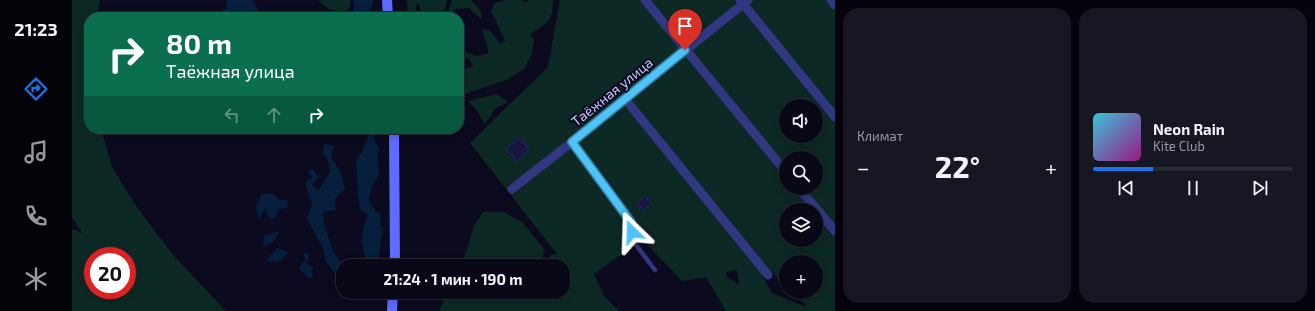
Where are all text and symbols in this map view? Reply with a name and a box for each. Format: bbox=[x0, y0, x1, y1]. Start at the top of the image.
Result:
pin bbox=[668, 9, 702, 50]
icon: arrive bbox=[674, 15, 696, 37]
text: 21:23 bbox=[14, 18, 58, 40]
text: 80 m bbox=[166, 26, 232, 60]
icon: right bbox=[100, 28, 152, 80]
street label: Таёжная улица bbox=[567, 54, 656, 130]
text: Таёжная улица bbox=[166, 60, 295, 82]
icon: directions bbox=[22, 75, 50, 103]
map controls bbox=[779, 99, 823, 299]
button: sound bbox=[779, 99, 823, 143]
icon: left bbox=[221, 104, 243, 126]
icon: ahead bbox=[263, 104, 285, 126]
icon: right bbox=[305, 104, 327, 126]
text: Neon Rain bbox=[1153, 120, 1225, 138]
text: Климат bbox=[857, 128, 903, 144]
icon: music bbox=[22, 138, 50, 166]
text: Kite Club bbox=[1153, 138, 1205, 154]
text: 22° bbox=[935, 148, 980, 184]
button: search bbox=[779, 151, 823, 195]
text: − bbox=[857, 154, 870, 180]
text: + bbox=[1045, 154, 1057, 180]
icon: previous bbox=[1115, 177, 1137, 199]
icon: pause bbox=[1182, 177, 1204, 199]
icon: next bbox=[1249, 177, 1271, 199]
icon: phone bbox=[22, 202, 50, 230]
button: layers bbox=[779, 203, 823, 247]
position arrow bbox=[611, 211, 653, 253]
speed limit sign: 20 bbox=[84, 247, 136, 299]
button: + bbox=[779, 255, 823, 299]
icon: climate bbox=[22, 265, 50, 293]
text: 21:24 · 1 мин · 190 m bbox=[384, 270, 522, 288]

